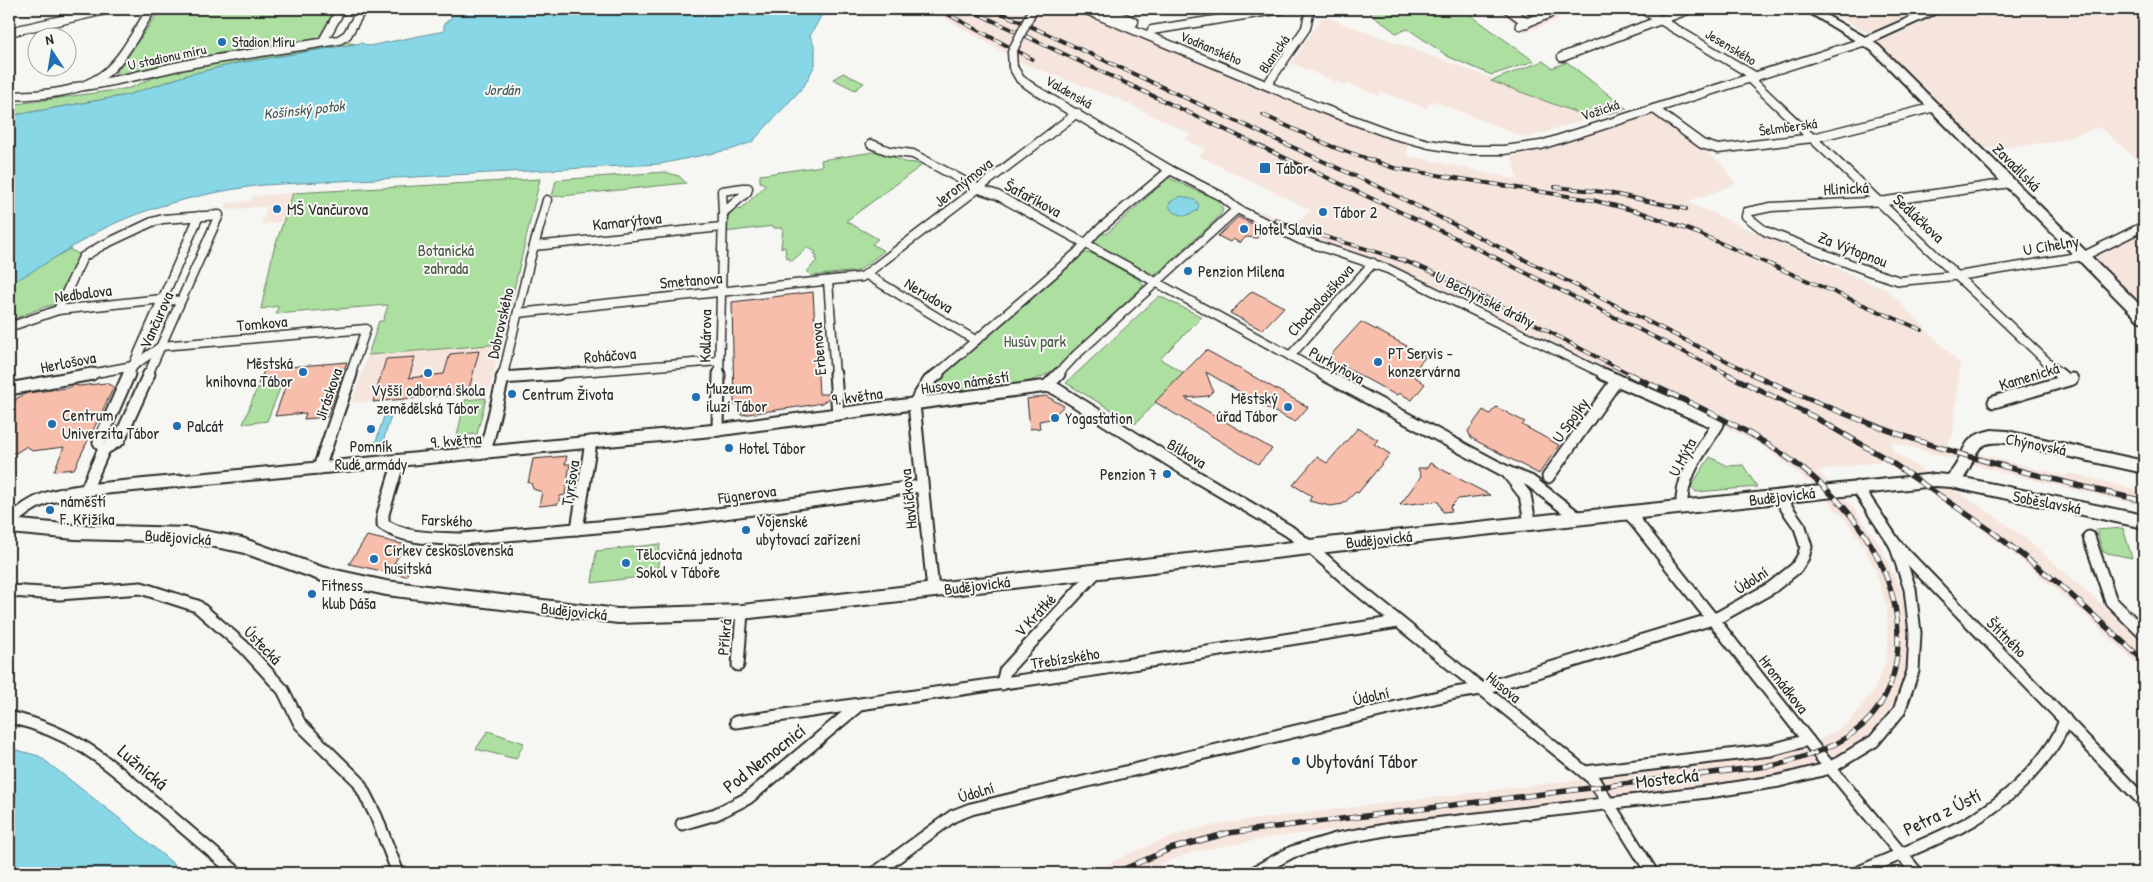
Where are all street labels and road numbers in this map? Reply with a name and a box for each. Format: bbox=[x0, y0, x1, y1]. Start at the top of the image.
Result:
street label: Jesenského bbox=[1702, 24, 1761, 69]
street label: Vodňanského bbox=[1177, 26, 1245, 69]
street label: Blanická bbox=[1254, 30, 1294, 77]
street label: U stadionu míru bbox=[126, 39, 208, 74]
street label: Valdenská bbox=[1042, 71, 1097, 113]
street label: Vožická bbox=[1578, 94, 1622, 125]
street label: Šelmberská bbox=[1758, 113, 1819, 140]
street label: Zavadilská bbox=[1988, 138, 2046, 196]
street label: Jeronýmova bbox=[929, 152, 997, 212]
street label: Šafaříkova bbox=[1001, 174, 1065, 222]
street label: Hlinická bbox=[1823, 176, 1869, 200]
street label: Sedláčkova bbox=[1889, 189, 1949, 247]
street label: Kamarýtova bbox=[591, 206, 663, 236]
street label: Za Výtopnou bbox=[1815, 226, 1891, 273]
street label: U Cihelny bbox=[2021, 229, 2081, 261]
street label: Chocholouškova bbox=[1282, 259, 1358, 341]
street label: U Bechyňské dráhy bbox=[1431, 265, 1539, 333]
street label: Smetanova bbox=[659, 266, 723, 294]
street label: Nerudova bbox=[901, 272, 957, 318]
street label: Nedbalova bbox=[53, 279, 113, 307]
street label: Dobrovského bbox=[481, 285, 519, 361]
street label: Vančurova bbox=[134, 288, 178, 352]
street label: Kollárova bbox=[694, 309, 716, 363]
street label: Tomkova bbox=[236, 310, 288, 336]
street label: Erbenova bbox=[805, 322, 831, 376]
street label: Purkyňova bbox=[1305, 341, 1369, 389]
street label: Roháčova bbox=[583, 342, 637, 368]
street label: Herlošova bbox=[38, 346, 98, 378]
street label: Kamenická bbox=[1996, 356, 2062, 396]
street label: Jiráskova bbox=[309, 365, 347, 423]
street label: Husovo náměstí bbox=[919, 365, 1011, 399]
street label: 9. května bbox=[830, 382, 884, 410]
street label: U Spojky bbox=[1547, 393, 1594, 447]
street label: 9. května bbox=[429, 427, 483, 453]
street label: Chýnovská bbox=[2004, 427, 2068, 461]
street label: Bílkova bbox=[1163, 433, 1211, 473]
street label: U Mýta bbox=[1663, 434, 1701, 480]
street label: Tyršova bbox=[556, 459, 584, 507]
street label: Havlíčkova bbox=[894, 468, 922, 530]
street label: Fügnerova bbox=[716, 479, 777, 509]
street label: Budějovická bbox=[1748, 481, 1816, 511]
street label: Soběslavská bbox=[2011, 485, 2083, 519]
street label: Farského bbox=[420, 508, 473, 532]
street label: Budějovická bbox=[144, 524, 212, 550]
street label: Budějovická bbox=[1345, 525, 1413, 553]
street label: Údolní bbox=[1730, 561, 1772, 599]
street label: Budějovická bbox=[943, 570, 1011, 600]
street label: V Krátké bbox=[1009, 588, 1061, 642]
street label: Budějovická bbox=[540, 597, 608, 625]
street label: Štítného bbox=[1982, 612, 2032, 662]
street label: Příkrá bbox=[711, 618, 737, 656]
street label: Ústecká bbox=[239, 621, 287, 669]
street label: Třebízského bbox=[1029, 642, 1102, 674]
street label: Hromádkova bbox=[1754, 650, 1814, 718]
street label: Husova bbox=[1482, 666, 1526, 708]
street label: Údolní bbox=[1351, 681, 1391, 711]
street label: Pod Nemocnicí bbox=[717, 717, 811, 799]
street label: Lužnická bbox=[112, 738, 174, 796]
street label: Mostecká bbox=[1634, 761, 1700, 795]
street label: Údolní bbox=[955, 776, 997, 808]
street label: Petra z Ústí bbox=[1899, 782, 1985, 842]

